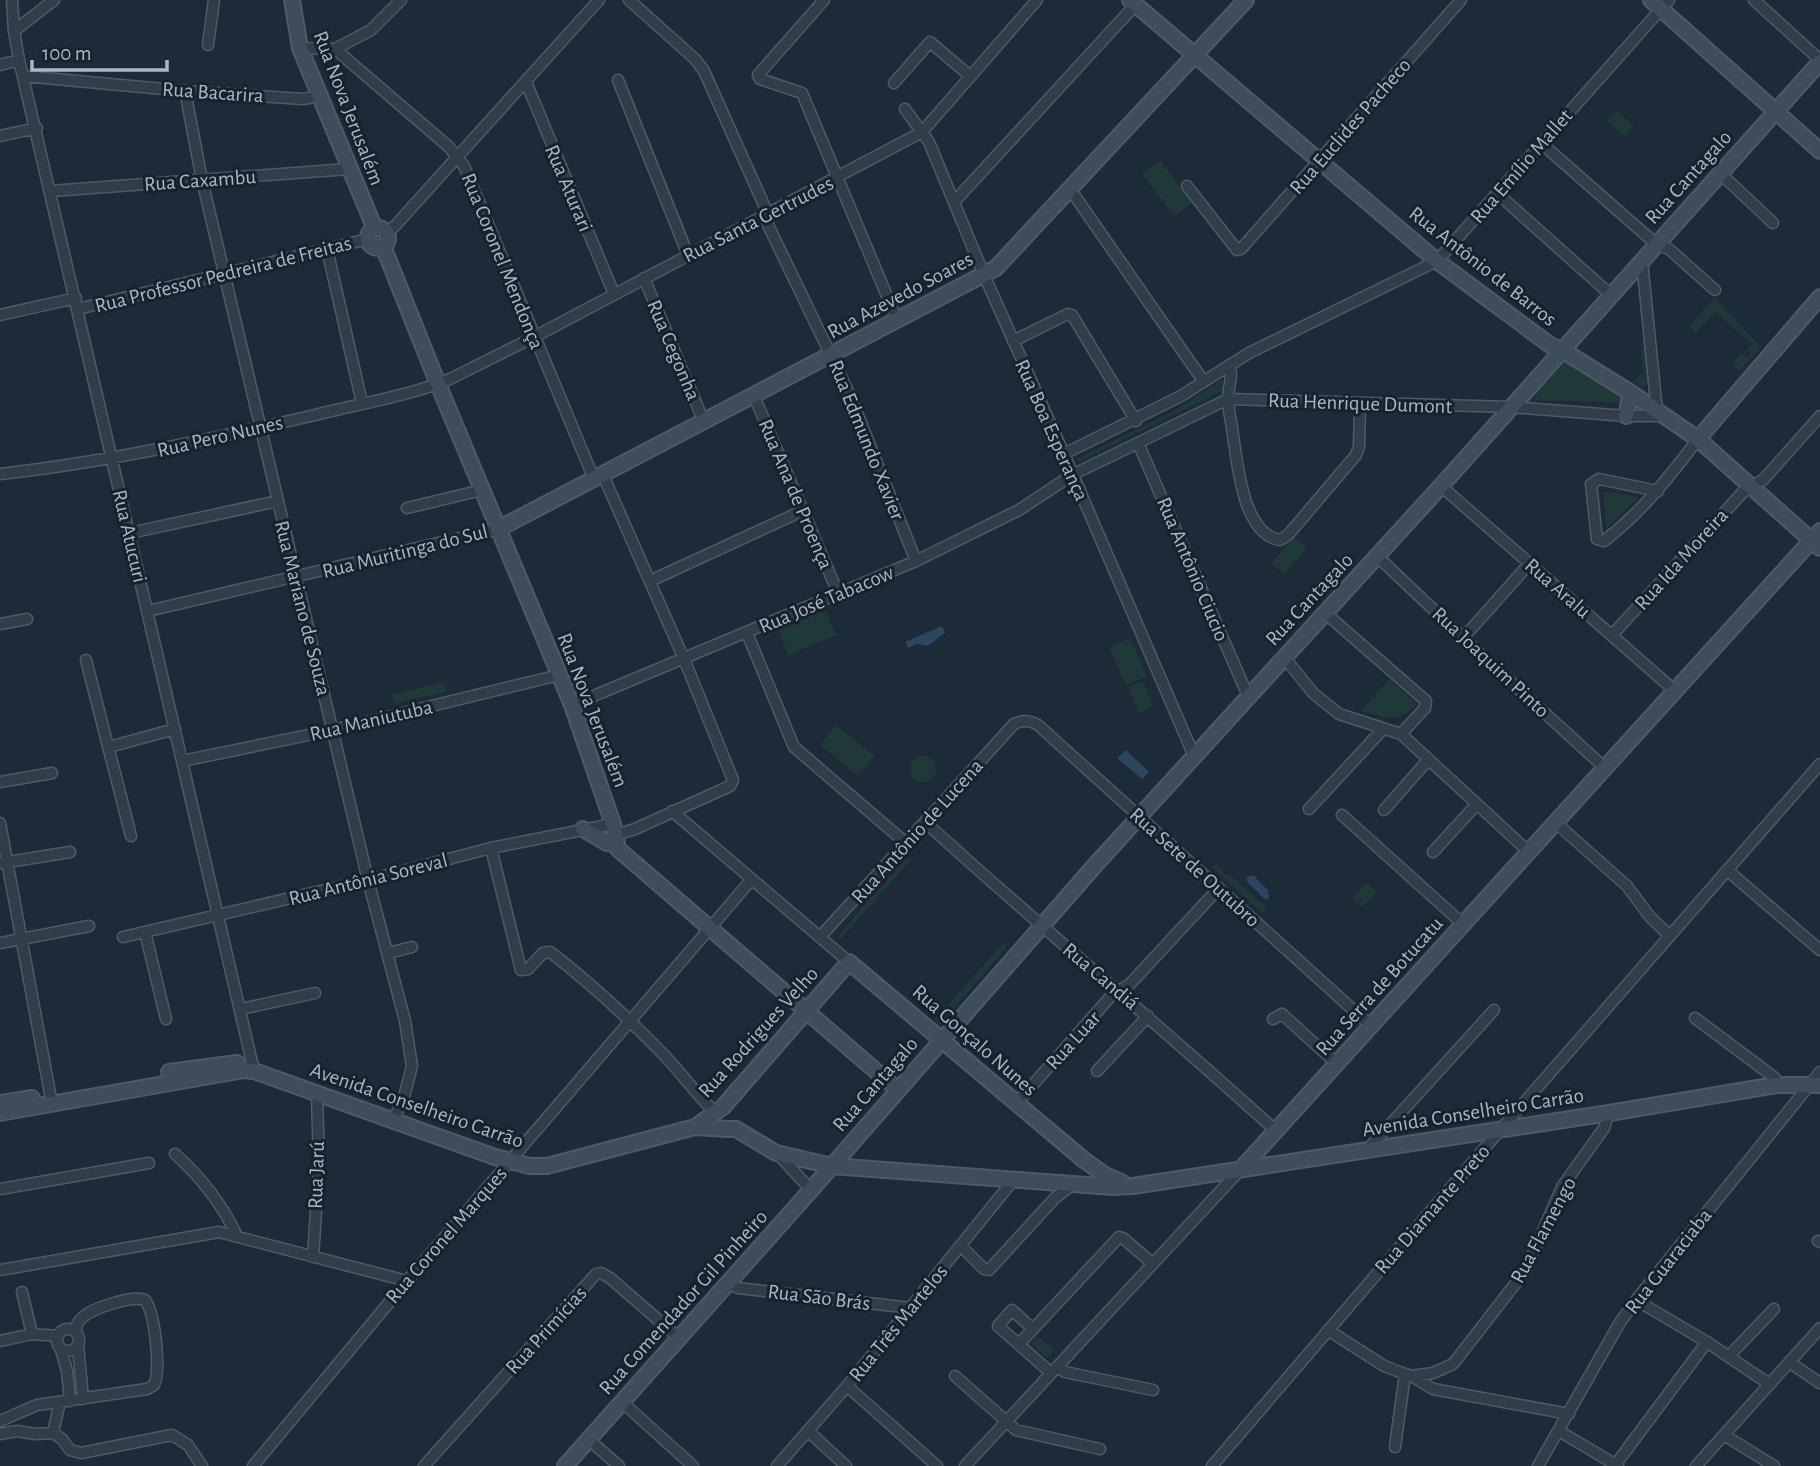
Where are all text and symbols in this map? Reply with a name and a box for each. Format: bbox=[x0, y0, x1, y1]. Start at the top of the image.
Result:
scale bar bbox=[32, 28, 166, 72]
street label: Rua Nova Jerusalém bbox=[309, 28, 388, 188]
text: 100 m bbox=[42, 43, 92, 64]
street label: Rua Euclides Pacheco bbox=[1286, 54, 1415, 198]
street label: Rua Bacarira bbox=[162, 78, 265, 107]
street label: Rua Emílio Mallet bbox=[1466, 105, 1577, 227]
street label: Rua Cantagalo bbox=[1641, 126, 1736, 228]
street label: Rua Aturari bbox=[541, 142, 596, 235]
street label: Rua Caxambu bbox=[143, 166, 257, 195]
street label: Rua Coronel Mendonça bbox=[458, 170, 548, 352]
street label: Rua Santa Gertrudes bbox=[680, 172, 837, 266]
street label: Rua Antônio de Barros bbox=[1405, 203, 1560, 330]
street label: Rua Professor Pedreira de Freitas bbox=[93, 232, 354, 317]
street label: Rua Azevedo Soares bbox=[824, 248, 977, 343]
street label: Rua Cegonha bbox=[643, 297, 704, 404]
street label: Rua Boa Esperança bbox=[1011, 356, 1092, 504]
street label: Rua Edmundo Xavier bbox=[825, 357, 908, 523]
street label: Rua Henrique Dumont bbox=[1268, 390, 1453, 417]
street label: Rua Pero Nunes bbox=[155, 412, 285, 461]
street label: Rua Ana de Proença bbox=[754, 416, 837, 573]
street label: Rua Atucuri bbox=[109, 488, 150, 585]
street label: Rua Antônio Ciucio bbox=[1153, 494, 1232, 644]
street label: Rua Ida Moreira bbox=[1631, 504, 1732, 614]
street label: Rua Mariano de Souza bbox=[271, 518, 335, 698]
street label: Rua Muritinga do Sul bbox=[320, 521, 490, 582]
street label: Rua Cantagalo bbox=[1261, 549, 1357, 650]
street label: Rua Aralu bbox=[1521, 554, 1595, 622]
street label: Rua José Tabacow bbox=[756, 562, 896, 637]
street label: Rua Joaquim Pinto bbox=[1428, 603, 1553, 722]
street label: Rua Nova Jerusalém bbox=[553, 630, 632, 790]
street label: Rua Maniutuba bbox=[308, 696, 435, 745]
street label: Rua Antônio de Lucena bbox=[847, 755, 988, 907]
street label: Rua Sete de Outubro bbox=[1126, 804, 1264, 931]
street label: Rua Antônia Soreval bbox=[287, 850, 450, 909]
street label: Rua Serra de Botucatu bbox=[1312, 913, 1447, 1060]
street label: Rua Candiá bbox=[1059, 939, 1143, 1014]
street label: Rua Rodrigues Velho bbox=[694, 963, 822, 1102]
street label: Rua Gonçalo Nunes bbox=[908, 981, 1041, 1100]
street label: Rua Luar bbox=[1042, 1007, 1105, 1074]
street label: Rua Cantagalo bbox=[829, 1033, 922, 1136]
street label: Avenida Conselheiro Carrão bbox=[308, 1059, 526, 1152]
street label: Avenida Conselheiro Carrão bbox=[1361, 1085, 1585, 1140]
street label: Rua Jarú bbox=[305, 1140, 328, 1209]
street label: Rua Diamante Preto bbox=[1371, 1141, 1494, 1278]
street label: Rua Coronel Marques bbox=[382, 1163, 511, 1308]
street label: Rua Flamengo bbox=[1507, 1174, 1580, 1287]
street label: Rua Guaraciaba bbox=[1621, 1205, 1716, 1318]
street label: Rua Comendador Gil Pinheiro bbox=[595, 1206, 772, 1399]
street label: Rua Três Martelos bbox=[845, 1261, 952, 1386]
street label: Rua São Brás bbox=[766, 1281, 871, 1314]
street label: Rua Primícias bbox=[502, 1282, 591, 1378]

